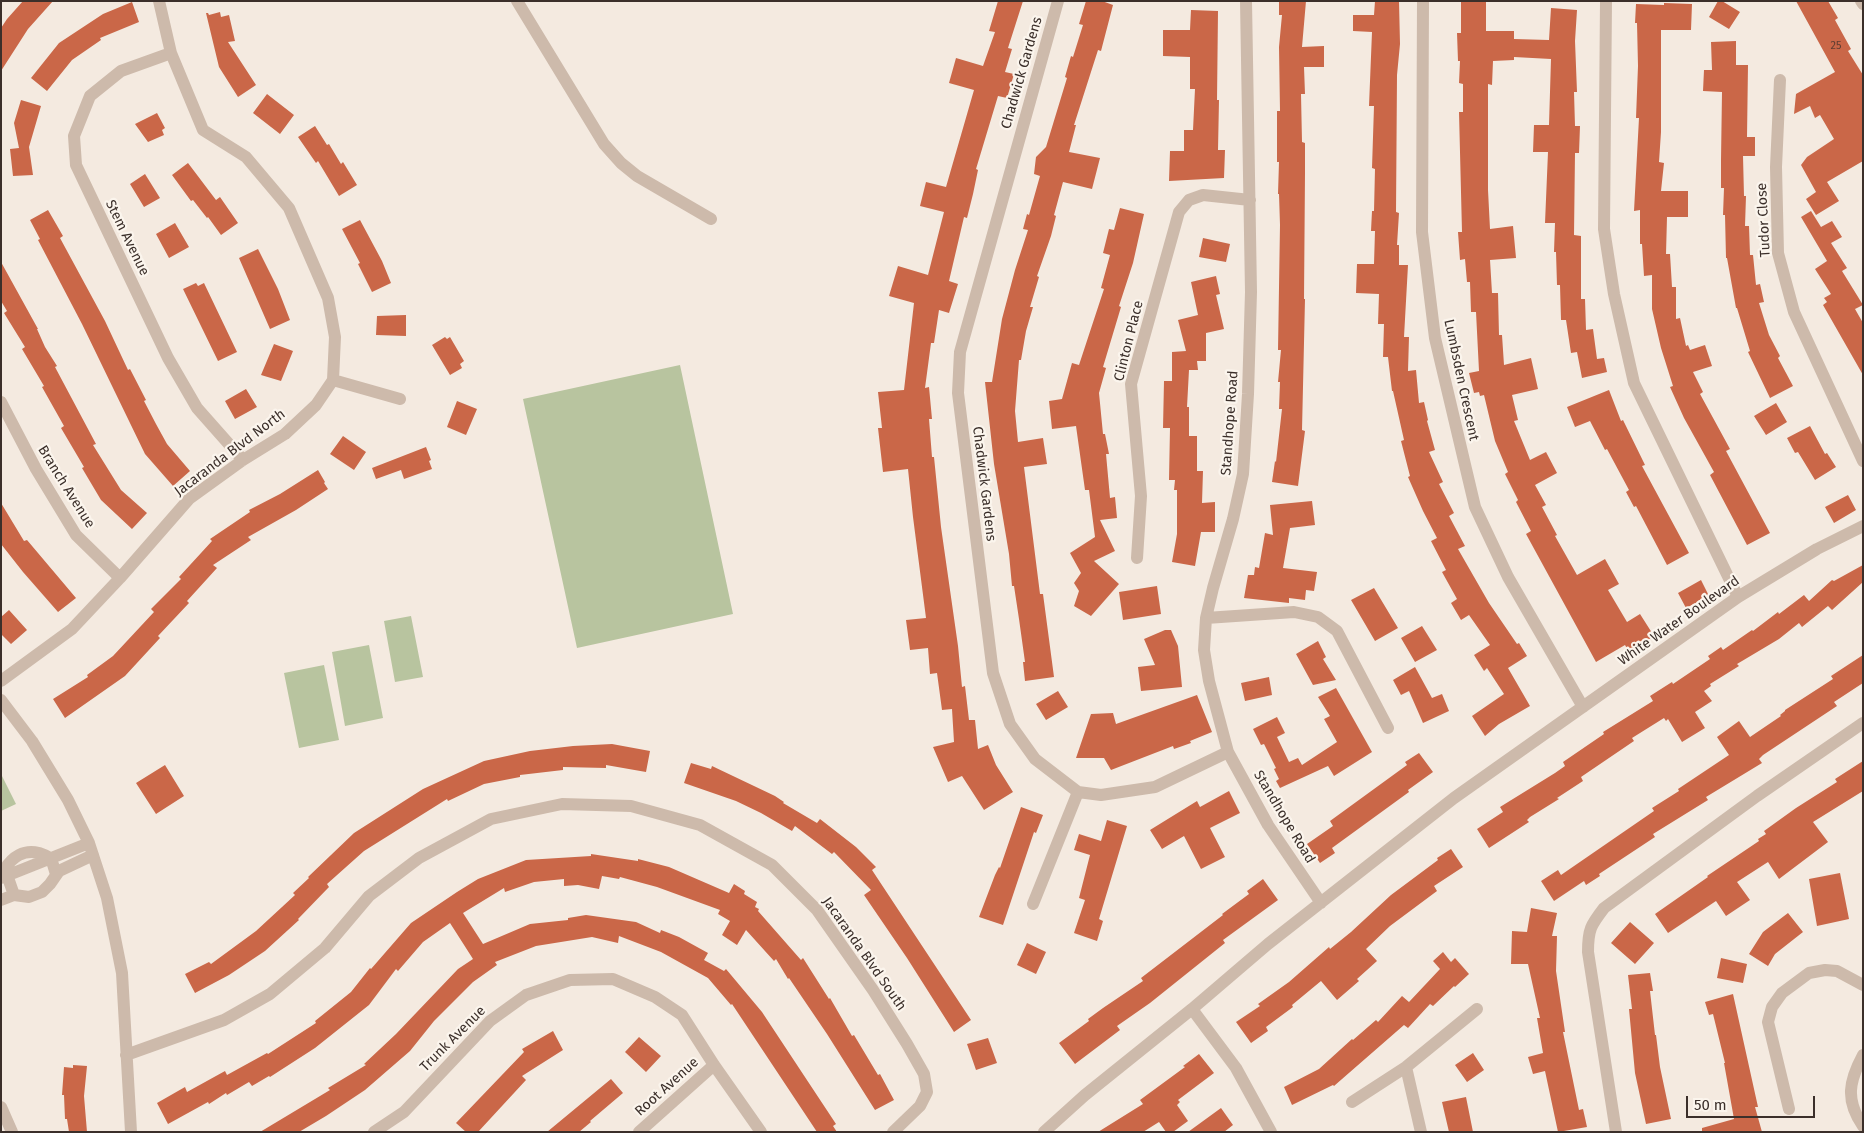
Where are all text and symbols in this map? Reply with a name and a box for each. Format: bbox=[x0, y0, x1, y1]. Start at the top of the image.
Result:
street label: Chadwick Gardens bbox=[998, 15, 1046, 131]
house number: 25 bbox=[1831, 39, 1841, 53]
street label: Tudor Close bbox=[1754, 182, 1774, 258]
street label: Stem Avenue bbox=[101, 197, 153, 279]
street label: Clinton Place bbox=[1111, 299, 1147, 383]
street label: Lumbsden Crescent bbox=[1440, 318, 1482, 442]
street label: Standhope Road bbox=[1218, 370, 1242, 476]
street label: Jacaranda Blvd North bbox=[171, 406, 289, 500]
street label: Chadwick Gardens bbox=[969, 426, 999, 542]
street label: Branch Avenue bbox=[34, 443, 98, 531]
street label: White Water Boulevard bbox=[1615, 573, 1743, 669]
street label: Standhope Road bbox=[1250, 768, 1318, 866]
street label: Jacaranda Blvd South bbox=[818, 894, 910, 1014]
street label: Trunk Avenue bbox=[417, 1003, 489, 1075]
street label: Root Avenue bbox=[632, 1054, 702, 1120]
scale bar bbox=[1689, 1086, 1818, 1118]
text: 50 m bbox=[1694, 1096, 1727, 1114]

